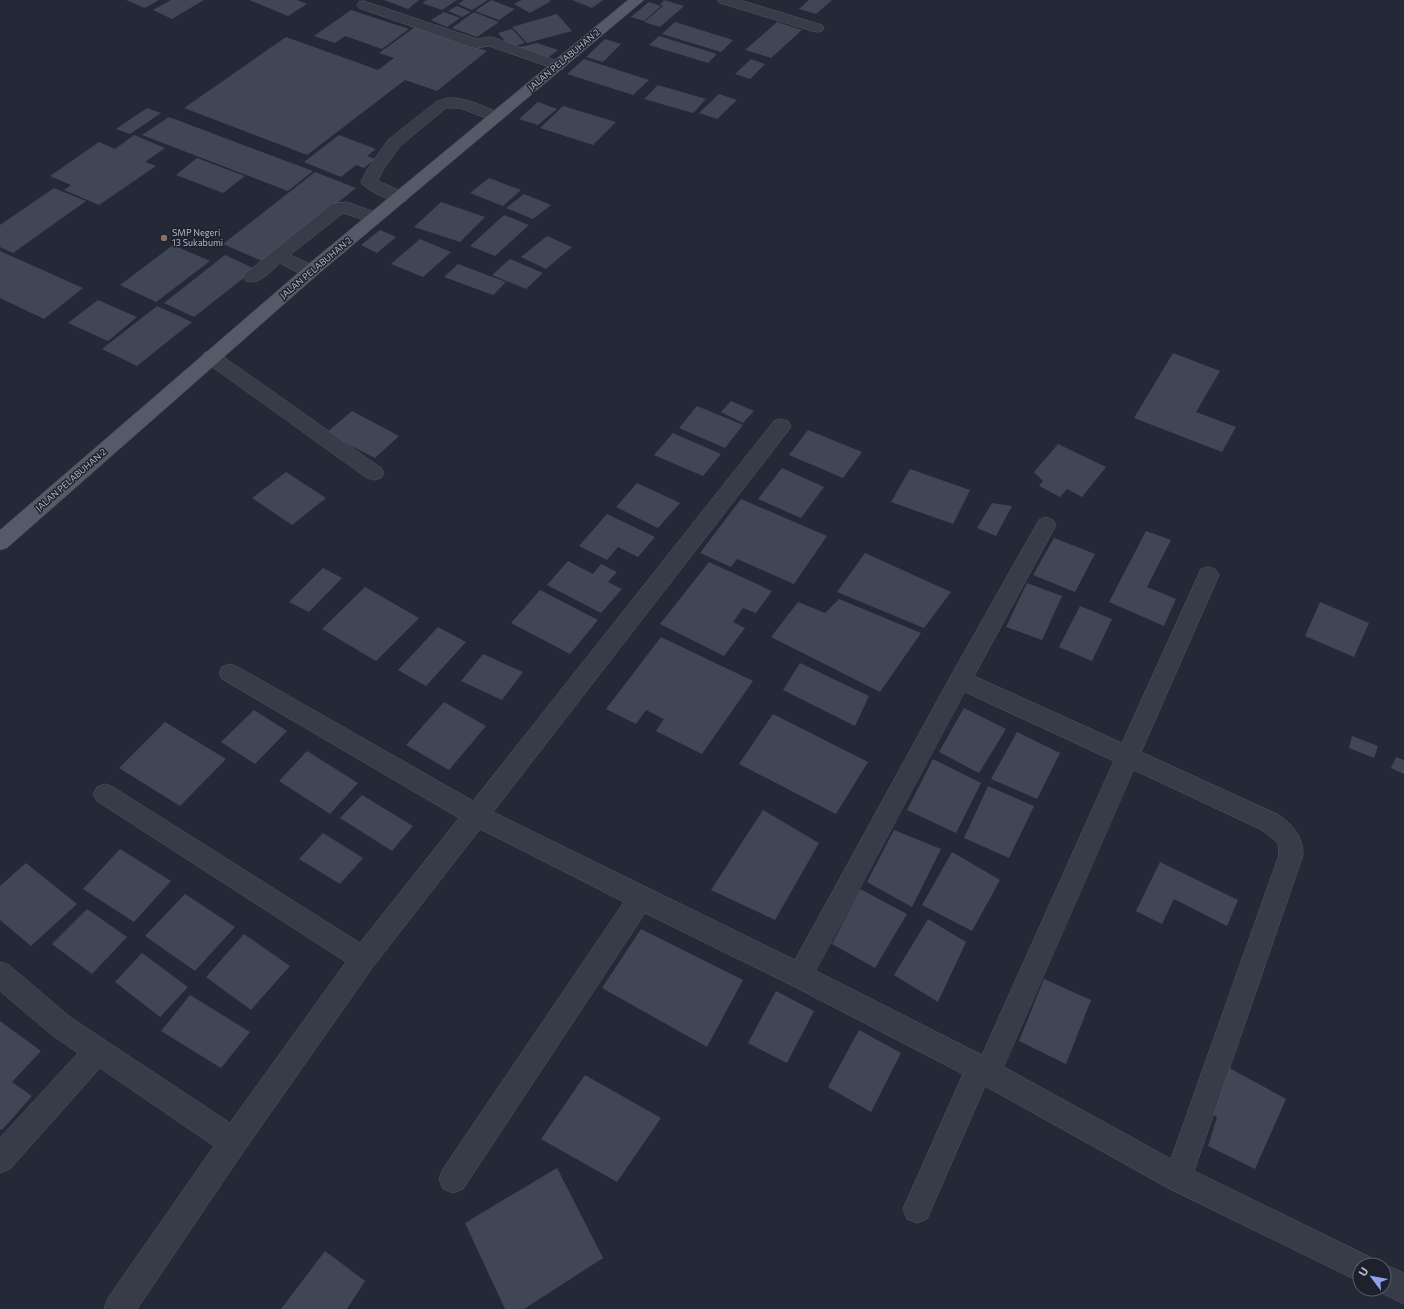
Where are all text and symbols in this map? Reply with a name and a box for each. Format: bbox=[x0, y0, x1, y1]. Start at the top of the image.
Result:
street label: JALAN PELABUHAN 2 bbox=[526, 27, 602, 93]
place label: SMP Negeri 13 Sukabumi bbox=[172, 227, 223, 248]
marker: SMP Negeri 13 Sukabumi bbox=[159, 233, 169, 243]
street label: JALAN PELABUHAN 2 bbox=[278, 235, 354, 301]
street label: JALAN PELABUHAN 2 bbox=[33, 446, 108, 513]
north arrow bbox=[1352, 1257, 1392, 1297]
text: U bbox=[1355, 1265, 1371, 1278]

